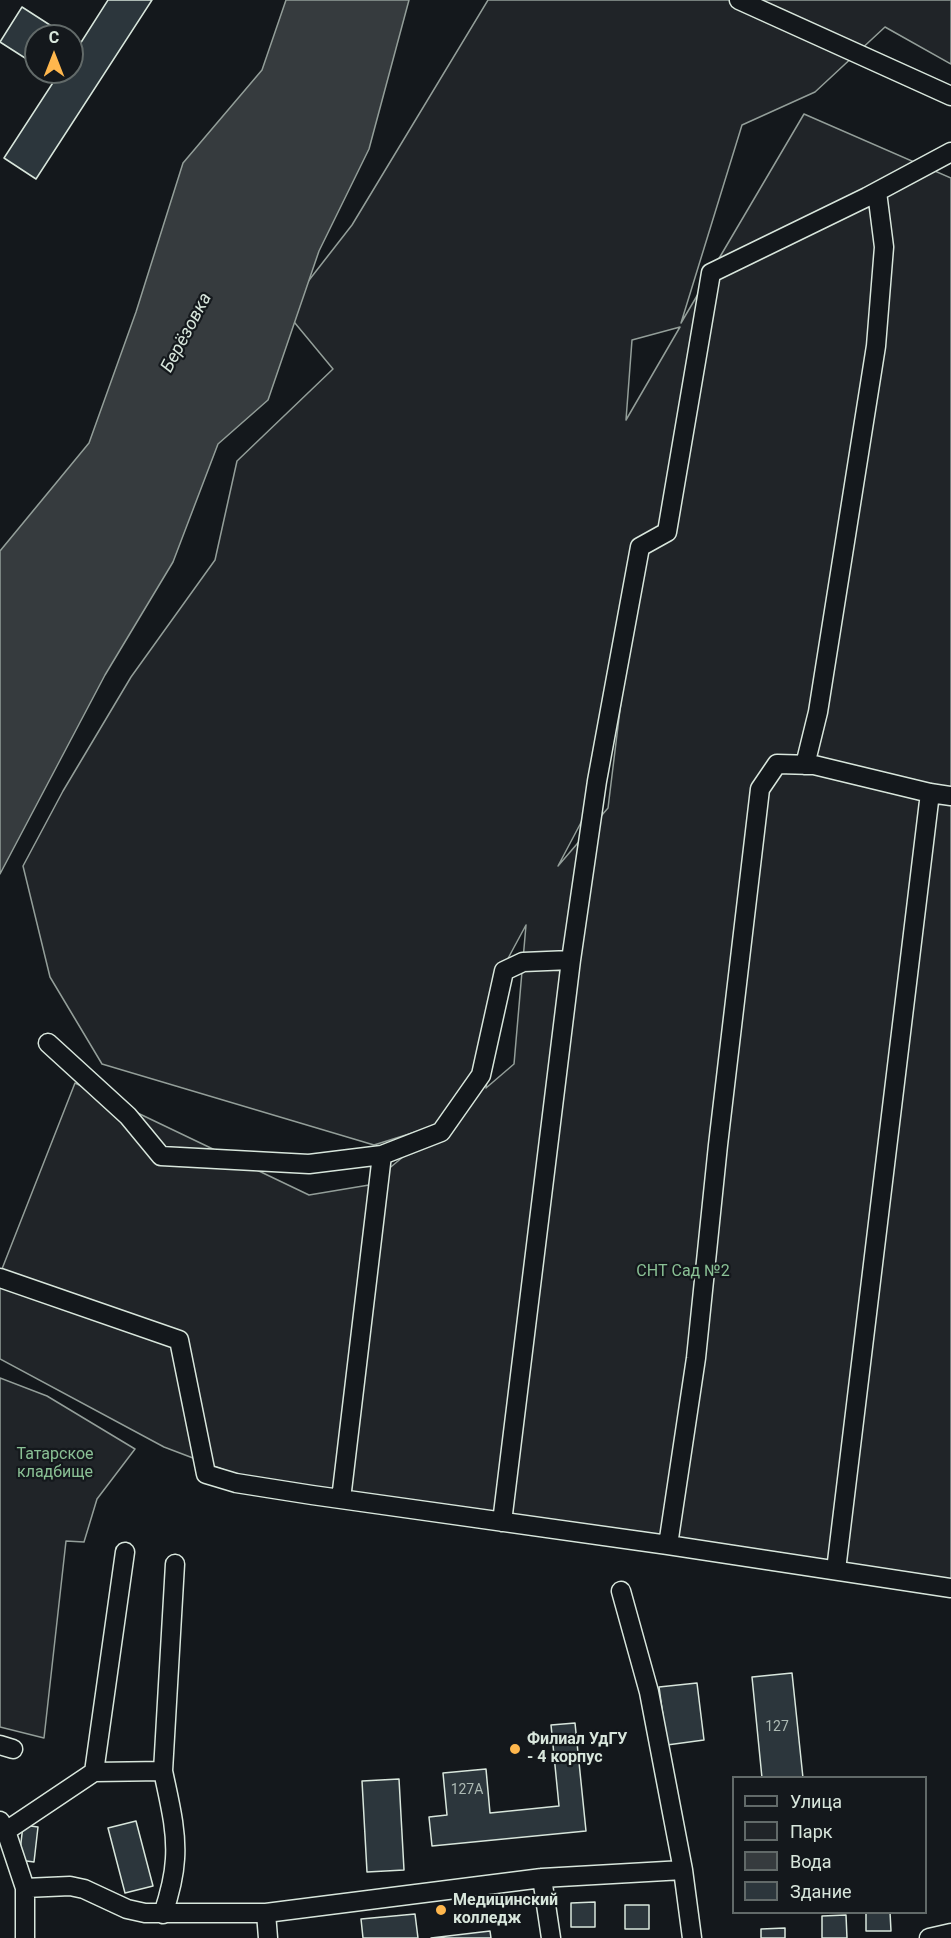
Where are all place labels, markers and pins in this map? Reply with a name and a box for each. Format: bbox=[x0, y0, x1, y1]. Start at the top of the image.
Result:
place label: Филиал УдГУ - 4 корпус bbox=[527, 1730, 627, 1768]
marker: Филиал УдГУ - 4 корпус bbox=[508, 1742, 522, 1756]
place label: Медицинский колледж bbox=[453, 1891, 558, 1929]
marker: Медицинский колледж bbox=[434, 1903, 448, 1917]

